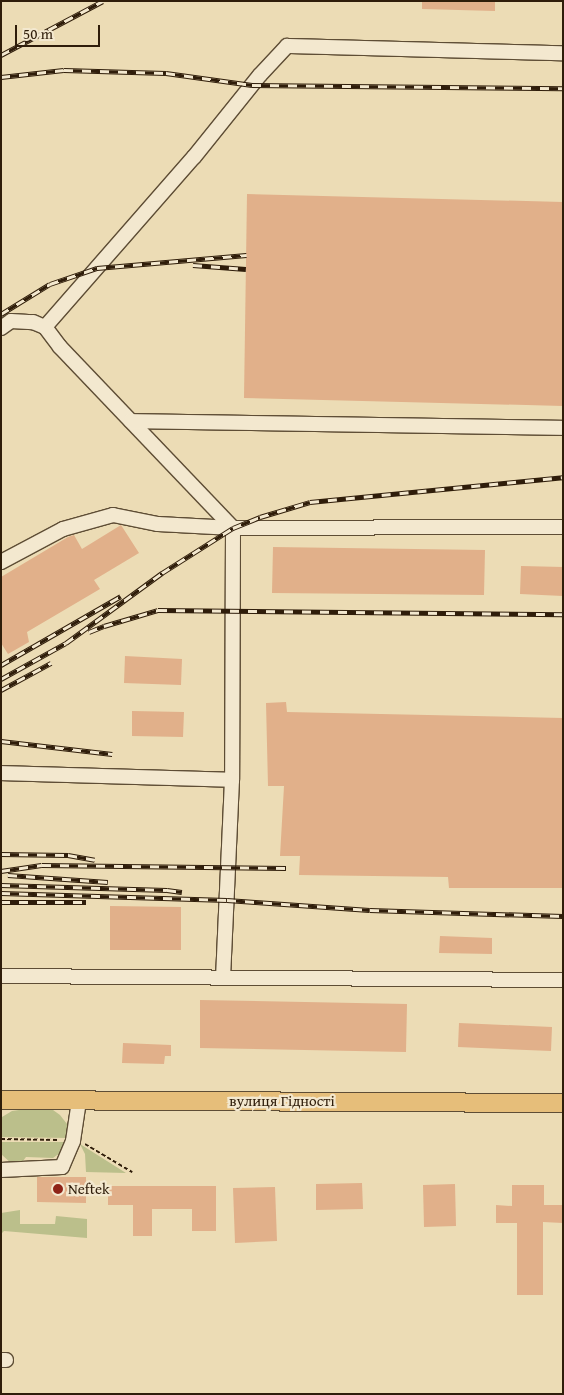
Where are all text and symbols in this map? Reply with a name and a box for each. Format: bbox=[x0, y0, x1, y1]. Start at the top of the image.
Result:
scale bar bbox=[18, 15, 102, 47]
text: 50 m bbox=[23, 23, 53, 44]
street label: вулиця Гідності bbox=[229, 1092, 335, 1110]
place label: Neftek bbox=[68, 1180, 110, 1198]
marker: Neftek bbox=[52, 1183, 64, 1195]

